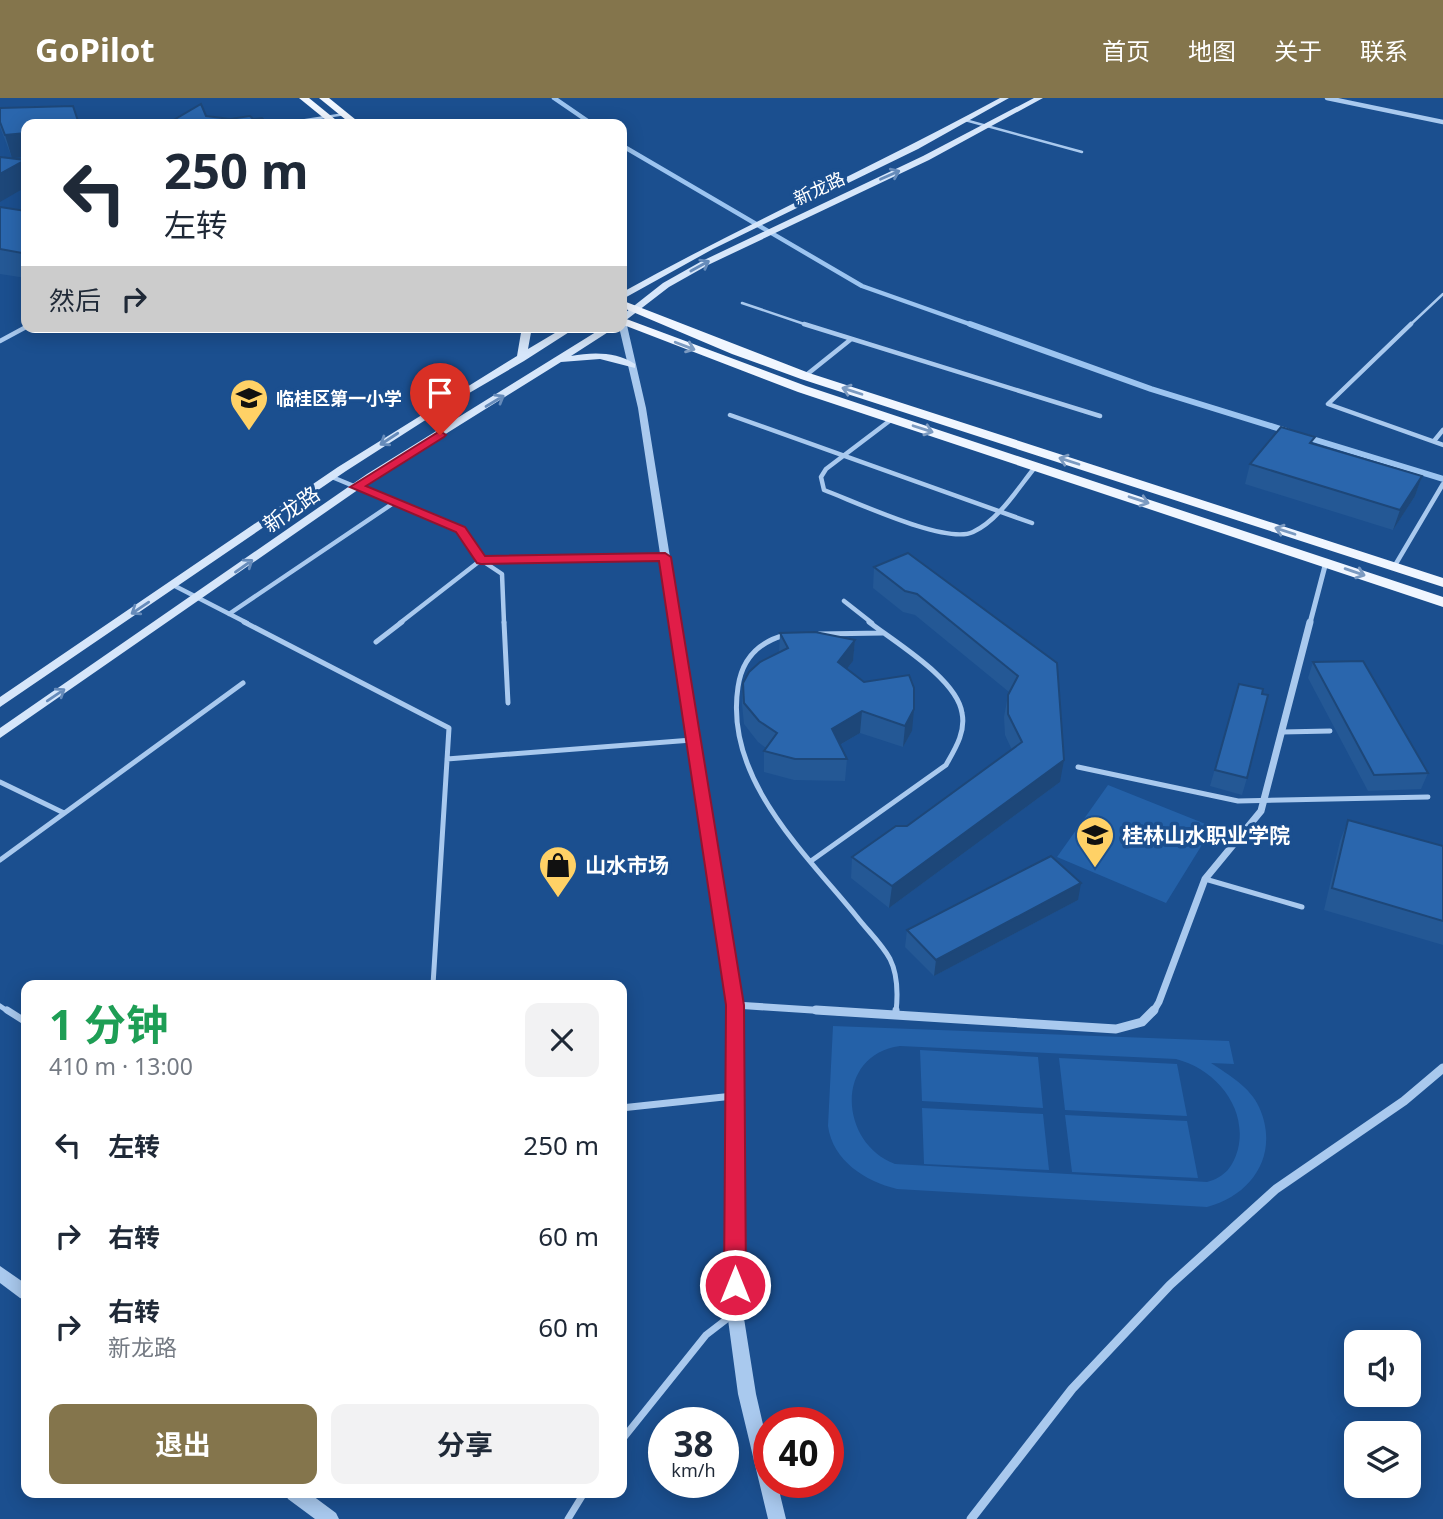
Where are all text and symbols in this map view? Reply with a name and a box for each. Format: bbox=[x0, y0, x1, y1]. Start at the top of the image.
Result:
text: GoPilot bbox=[35, 27, 155, 72]
text: 首页 bbox=[1102, 34, 1150, 67]
text: 地图 bbox=[1188, 34, 1236, 67]
text: 关于 bbox=[1274, 34, 1322, 67]
text: 联系 bbox=[1360, 34, 1408, 67]
text: 250 m bbox=[164, 137, 309, 203]
icon: left bbox=[49, 147, 140, 238]
street label: 新龙路 bbox=[789, 166, 849, 210]
one-way arrow bbox=[879, 168, 900, 181]
text: 左转 bbox=[164, 203, 228, 246]
one-way arrow bbox=[689, 259, 710, 272]
icon: right bbox=[115, 280, 153, 318]
text: 然后 bbox=[49, 282, 101, 318]
one-way arrow bbox=[674, 340, 696, 353]
pin bbox=[410, 363, 470, 435]
icon: arrive bbox=[421, 374, 459, 412]
school or university icon: 临桂区第一小学 bbox=[228, 377, 270, 432]
one-way arrow bbox=[842, 384, 864, 396]
place label: 临桂区第一小学 bbox=[276, 386, 402, 410]
one-way arrow bbox=[485, 394, 505, 408]
one-way arrow bbox=[912, 423, 934, 436]
one-way arrow bbox=[379, 433, 399, 447]
one-way arrow bbox=[1058, 454, 1080, 466]
street label: 新龙路 bbox=[257, 479, 325, 539]
one-way arrow bbox=[1128, 495, 1150, 507]
one-way arrow bbox=[1275, 523, 1297, 536]
one-way arrow bbox=[234, 559, 253, 573]
one-way arrow bbox=[1344, 566, 1366, 579]
one-way arrow bbox=[130, 601, 150, 615]
one-way arrow bbox=[46, 688, 65, 702]
school or university icon: 桂林山水职业学院 bbox=[1074, 814, 1116, 869]
place label: 桂林山水职业学院 bbox=[1122, 821, 1290, 849]
shop icon: 山水市场 bbox=[537, 844, 579, 899]
place label: 山水市场 bbox=[585, 851, 669, 879]
text: 1 分钟 bbox=[49, 995, 168, 1052]
button: close bbox=[525, 1003, 599, 1077]
text: 410 m · 13:00 bbox=[49, 1050, 193, 1082]
icon: left bbox=[49, 1126, 87, 1164]
text: 250 m bbox=[523, 1127, 599, 1163]
text: 左转 bbox=[108, 1128, 160, 1164]
icon: right bbox=[49, 1217, 87, 1255]
text: 60 m bbox=[538, 1218, 599, 1254]
text: 右转 bbox=[108, 1219, 160, 1255]
position arrow bbox=[698, 1248, 772, 1322]
text: 右转 bbox=[108, 1293, 160, 1329]
icon: right bbox=[49, 1308, 87, 1346]
text: 60 m bbox=[538, 1309, 599, 1345]
map controls bbox=[1344, 1330, 1421, 1498]
button: sound bbox=[1344, 1330, 1421, 1407]
text: 新龙路 bbox=[108, 1331, 177, 1363]
button: 退出 bbox=[49, 1404, 317, 1484]
button: 分享 bbox=[331, 1404, 599, 1484]
speed limit sign: 40 bbox=[753, 1407, 844, 1498]
text: 38 bbox=[673, 1420, 714, 1467]
button: layers bbox=[1344, 1421, 1421, 1498]
text: km/h bbox=[671, 1458, 716, 1482]

